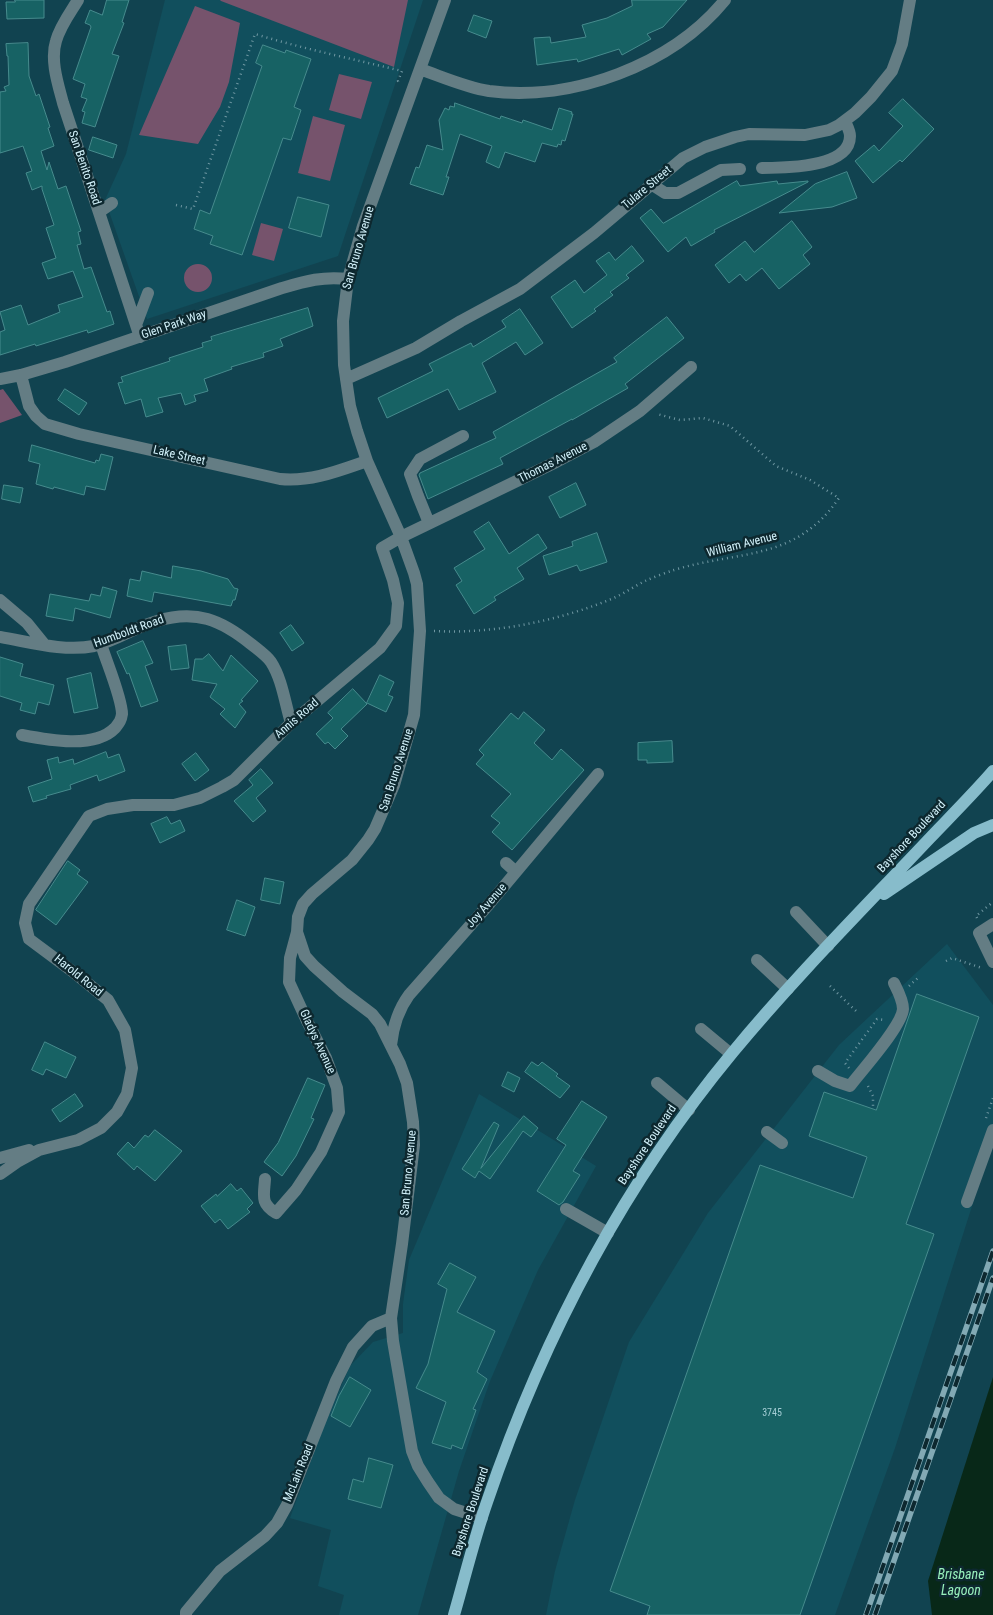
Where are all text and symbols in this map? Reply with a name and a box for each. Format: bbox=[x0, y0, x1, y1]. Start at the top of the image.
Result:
street label: San Benito Road bbox=[65, 129, 103, 207]
street label: Tulare Street bbox=[619, 163, 675, 213]
street label: San Bruno Avenue bbox=[340, 205, 378, 291]
street label: Glen Park Way bbox=[140, 307, 208, 343]
street label: Thomas Avenue bbox=[516, 439, 590, 487]
street label: Lake Street bbox=[151, 443, 207, 469]
street label: William Avenue bbox=[705, 529, 779, 561]
street label: Humboldt Road bbox=[92, 613, 166, 651]
street label: Annis Road bbox=[272, 696, 322, 742]
street label: San Bruno Avenue bbox=[377, 727, 417, 813]
street label: Bayshore Boulevard bbox=[875, 798, 949, 876]
street label: Joy Avenue bbox=[464, 881, 510, 931]
street label: Harold Road bbox=[51, 952, 105, 1000]
street label: Gladys Avenue bbox=[296, 1008, 338, 1076]
street label: Bayshore Boulevard bbox=[616, 1102, 680, 1188]
street label: San Bruno Avenue bbox=[398, 1130, 420, 1216]
house number: 3745 bbox=[762, 1407, 782, 1419]
street label: McLain Road bbox=[281, 1442, 317, 1504]
street label: Bayshore Boulevard bbox=[450, 1465, 492, 1559]
water label: Brisbane Lagoon bbox=[937, 1567, 985, 1600]

